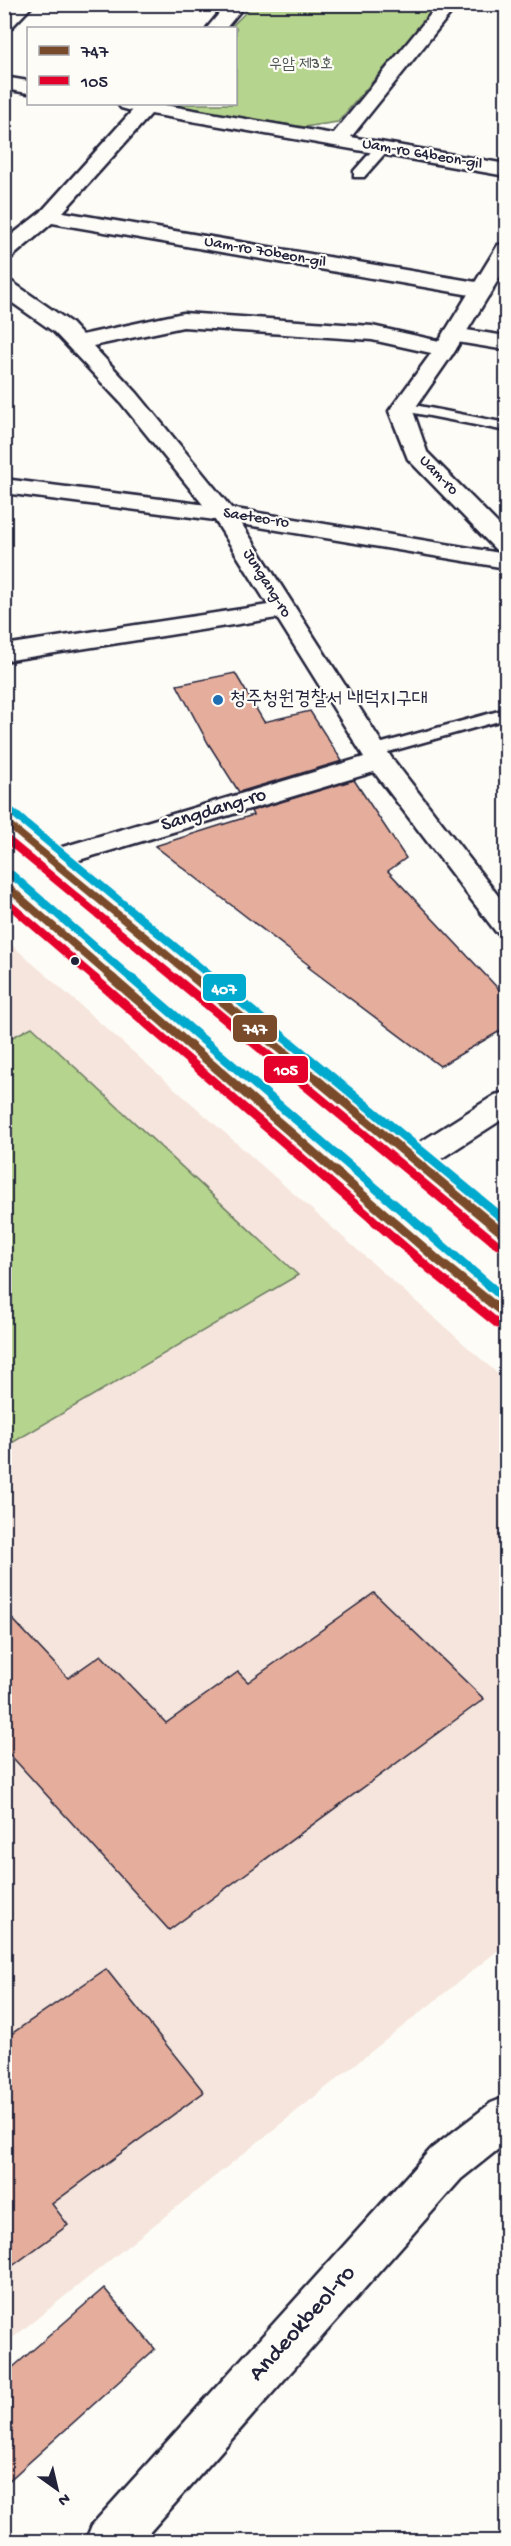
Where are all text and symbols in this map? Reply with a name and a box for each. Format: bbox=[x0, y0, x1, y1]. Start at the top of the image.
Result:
legend bbox=[27, 27, 237, 105]
text: 747 bbox=[80, 43, 109, 64]
park label: 우암 제3호 bbox=[269, 56, 333, 75]
text: 105 bbox=[80, 73, 108, 94]
street label: Uam-ro 64beon-gil bbox=[360, 135, 484, 175]
street label: Uam-ro 70beon-gil bbox=[203, 233, 327, 273]
street label: Uam-ro bbox=[414, 452, 462, 500]
street label: Saeteo-ro bbox=[222, 504, 290, 534]
street label: Jungang-ro bbox=[237, 546, 295, 622]
place label: 청주청원경찰서 내덕지구대 bbox=[230, 688, 428, 712]
marker: 청주청원경찰서 내덕지구대 bbox=[211, 693, 225, 707]
street label: Sangdang-ro bbox=[159, 784, 269, 838]
unlabelled marker bbox=[69, 955, 81, 967]
line badge: 407 bbox=[202, 973, 247, 1002]
text: 407 bbox=[211, 982, 237, 1001]
line badge: 747 bbox=[232, 1014, 278, 1043]
text: 747 bbox=[242, 1022, 268, 1041]
line badge: 105 bbox=[263, 1055, 309, 1084]
text: 105 bbox=[273, 1063, 299, 1082]
street label: Andeokbeol-ro bbox=[243, 2260, 363, 2388]
north arrow bbox=[27, 2459, 87, 2519]
text: N bbox=[53, 2488, 73, 2510]

